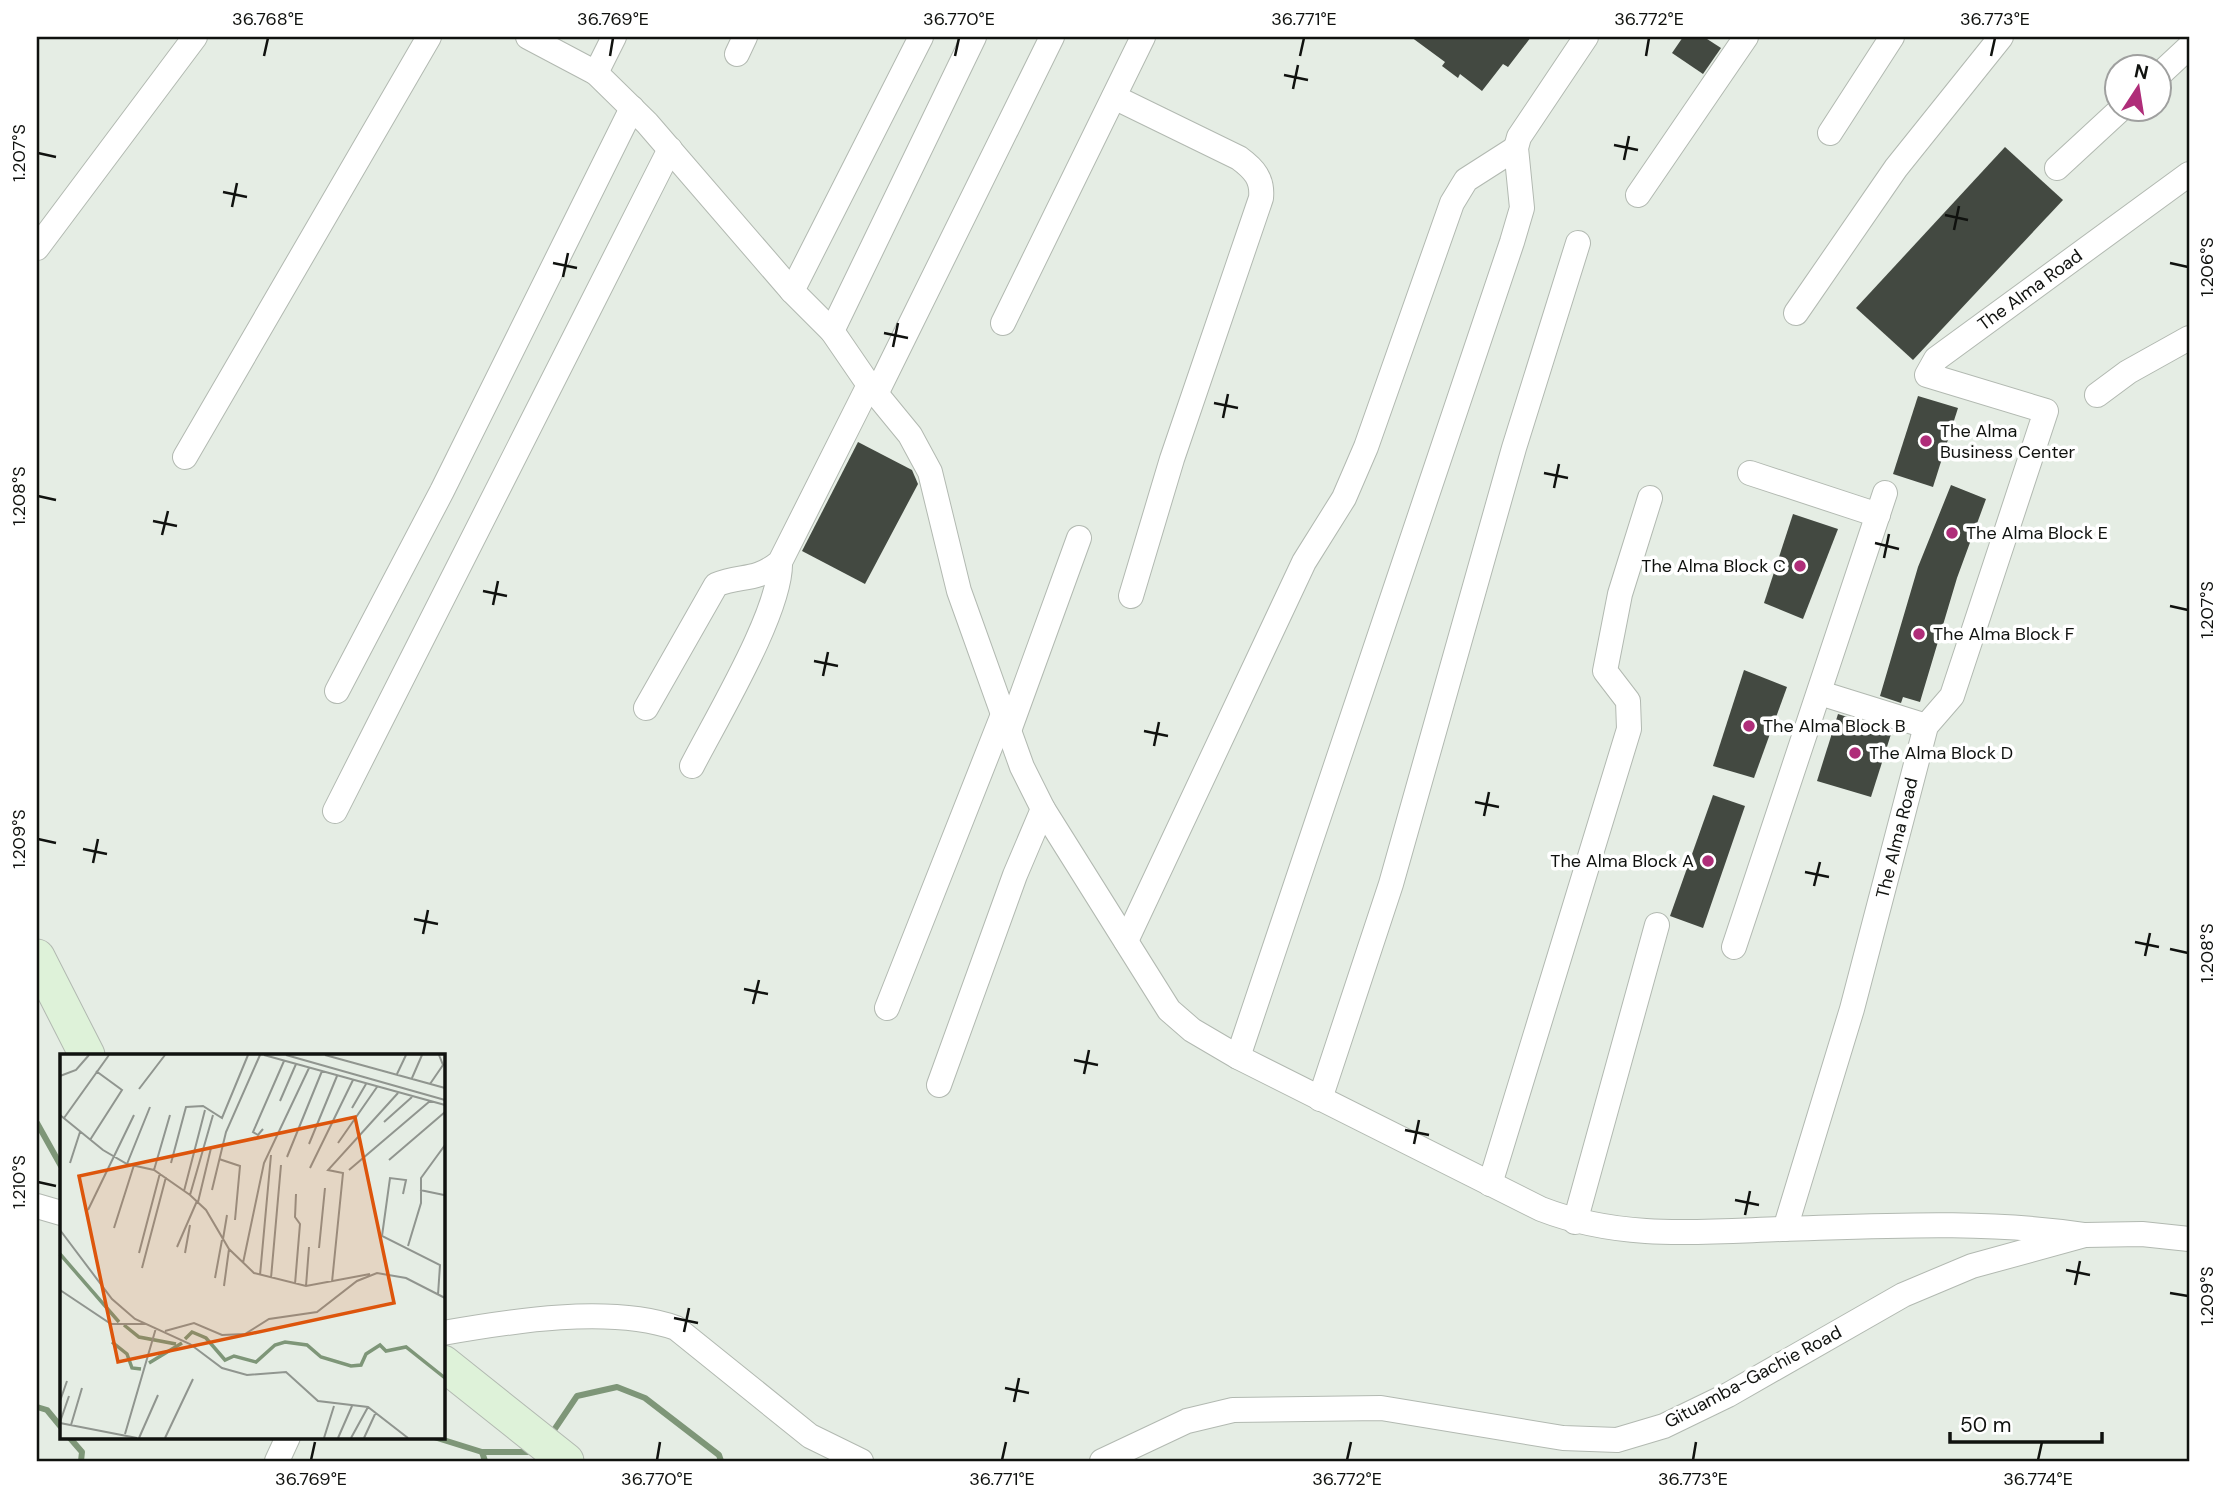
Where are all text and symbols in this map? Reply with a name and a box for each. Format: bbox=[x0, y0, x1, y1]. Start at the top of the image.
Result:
text: 36.768°E bbox=[232, 7, 304, 31]
text: 36.769°E bbox=[577, 7, 649, 31]
text: 36.770°E bbox=[923, 7, 995, 31]
text: 36.771°E bbox=[1271, 7, 1337, 31]
text: 36.772°E bbox=[1614, 7, 1684, 31]
text: 36.773°E bbox=[1960, 7, 2030, 31]
north arrow bbox=[2104, 52, 2174, 122]
text: N bbox=[2132, 58, 2151, 86]
text: 1.207°S bbox=[7, 124, 31, 182]
text: 1.206°S bbox=[2195, 237, 2219, 297]
street label: The Alma Road bbox=[1973, 244, 2087, 336]
place label: The Alma Business Center bbox=[1940, 419, 2075, 464]
marker: The Alma Business Center bbox=[1918, 433, 1934, 449]
text: 1.208°S bbox=[7, 466, 31, 526]
place label: The Alma Block E bbox=[1966, 521, 2108, 545]
marker: The Alma Block E bbox=[1944, 525, 1960, 541]
place label: The Alma Block C bbox=[1641, 554, 1786, 578]
marker: The Alma Block C bbox=[1792, 558, 1808, 574]
text: 1.207°S bbox=[2195, 581, 2219, 639]
place label: The Alma Block F bbox=[1933, 622, 2075, 646]
marker: The Alma Block F bbox=[1911, 626, 1927, 642]
place label: The Alma Block B bbox=[1763, 714, 1906, 738]
marker: The Alma Block B bbox=[1741, 718, 1757, 734]
place label: The Alma Block D bbox=[1869, 741, 2013, 765]
marker: The Alma Block D bbox=[1847, 745, 1863, 761]
street label: The Alma Road bbox=[1870, 775, 1924, 901]
text: 1.209°S bbox=[7, 809, 31, 869]
place label: The Alma Block A bbox=[1550, 849, 1694, 873]
marker: The Alma Block A bbox=[1700, 853, 1716, 869]
text: 1.208°S bbox=[2195, 923, 2219, 983]
inset map bbox=[60, 1054, 444, 1438]
text: 1.210°S bbox=[7, 1155, 31, 1209]
text: 1.209°S bbox=[2195, 1266, 2219, 1326]
street label: Gituamba-Gachie Road bbox=[1660, 1320, 1846, 1434]
scale bar bbox=[1950, 1400, 2102, 1444]
text: 50 m bbox=[1960, 1411, 2011, 1439]
text: 36.769°E bbox=[275, 1467, 347, 1491]
text: 36.770°E bbox=[621, 1467, 693, 1491]
text: 36.771°E bbox=[969, 1467, 1035, 1491]
text: 36.772°E bbox=[1312, 1467, 1382, 1491]
text: 36.773°E bbox=[1658, 1467, 1728, 1491]
text: 36.774°E bbox=[2003, 1467, 2073, 1491]

